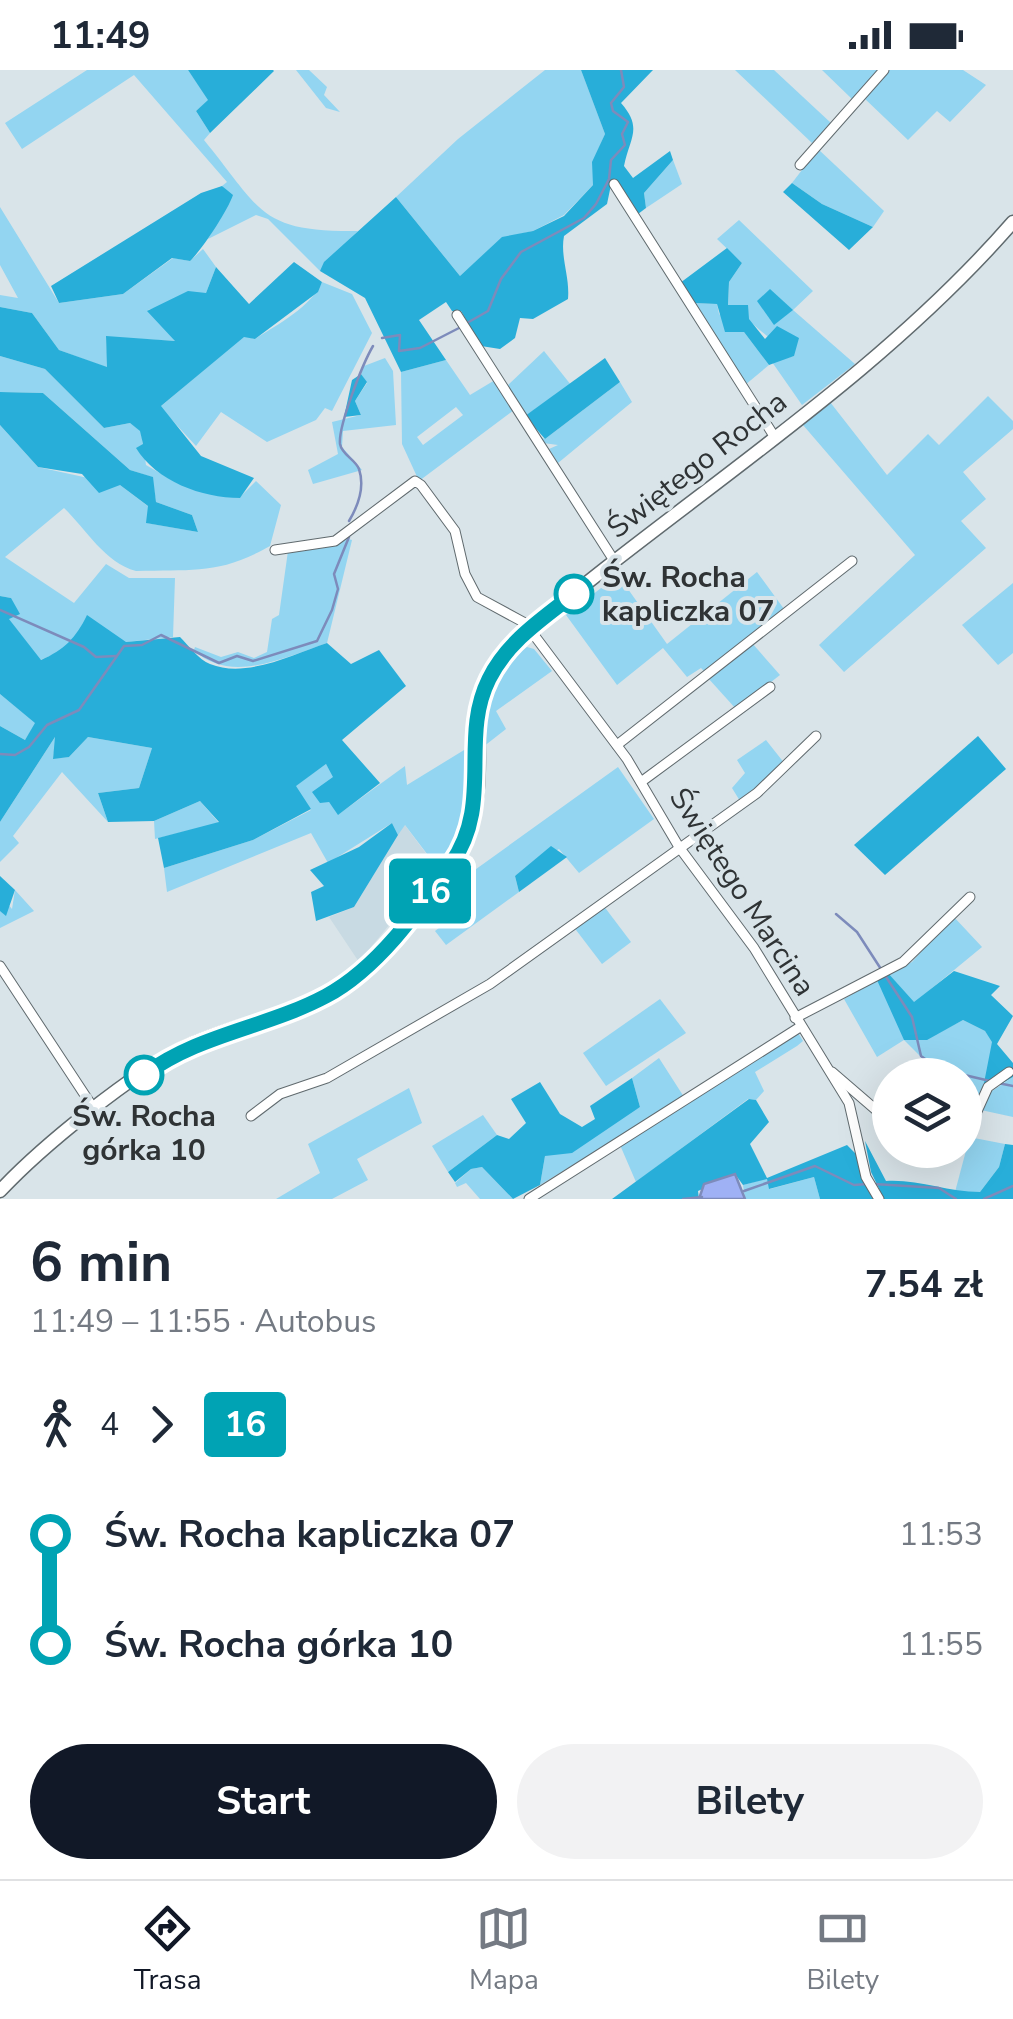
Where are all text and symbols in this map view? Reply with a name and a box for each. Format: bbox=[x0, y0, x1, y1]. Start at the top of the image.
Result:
text: 11:49 bbox=[50, 10, 151, 61]
street label: Świętego Rocha bbox=[599, 382, 795, 548]
place label: Św. Rocha kapliczka 07 bbox=[602, 557, 774, 632]
marker: Św. Rocha kapliczka 07 bbox=[555, 575, 593, 613]
street label: Świętego Marcina bbox=[659, 780, 825, 1004]
line badge: 16 bbox=[385, 858, 475, 924]
text: 16 bbox=[409, 868, 451, 915]
marker: Św. Rocha górka 10 bbox=[125, 1056, 163, 1094]
map controls bbox=[872, 1058, 982, 1168]
button: layers bbox=[872, 1058, 982, 1168]
place label: Św. Rocha górka 10 bbox=[72, 1096, 216, 1171]
text: 6 min bbox=[30, 1225, 172, 1300]
text: 7.54 zł bbox=[865, 1259, 983, 1310]
text: 11:49 – 11:55 · Autobus bbox=[30, 1300, 377, 1343]
icon: walk bbox=[30, 1397, 85, 1452]
icon: forward bbox=[134, 1397, 189, 1452]
text: 16 bbox=[224, 1401, 266, 1448]
text: 4 bbox=[100, 1403, 119, 1446]
text: Św. Rocha kapliczka 07 bbox=[104, 1509, 515, 1560]
text: 11:53 bbox=[899, 1513, 983, 1556]
text: Św. Rocha górka 10 bbox=[104, 1619, 453, 1670]
text: 11:55 bbox=[899, 1623, 983, 1666]
button: Start bbox=[30, 1744, 497, 1859]
button: Bilety bbox=[517, 1744, 983, 1859]
tab: Trasa bbox=[134, 1901, 201, 1999]
tab: Mapa bbox=[469, 1901, 539, 1999]
tab: Bilety bbox=[806, 1901, 879, 1999]

